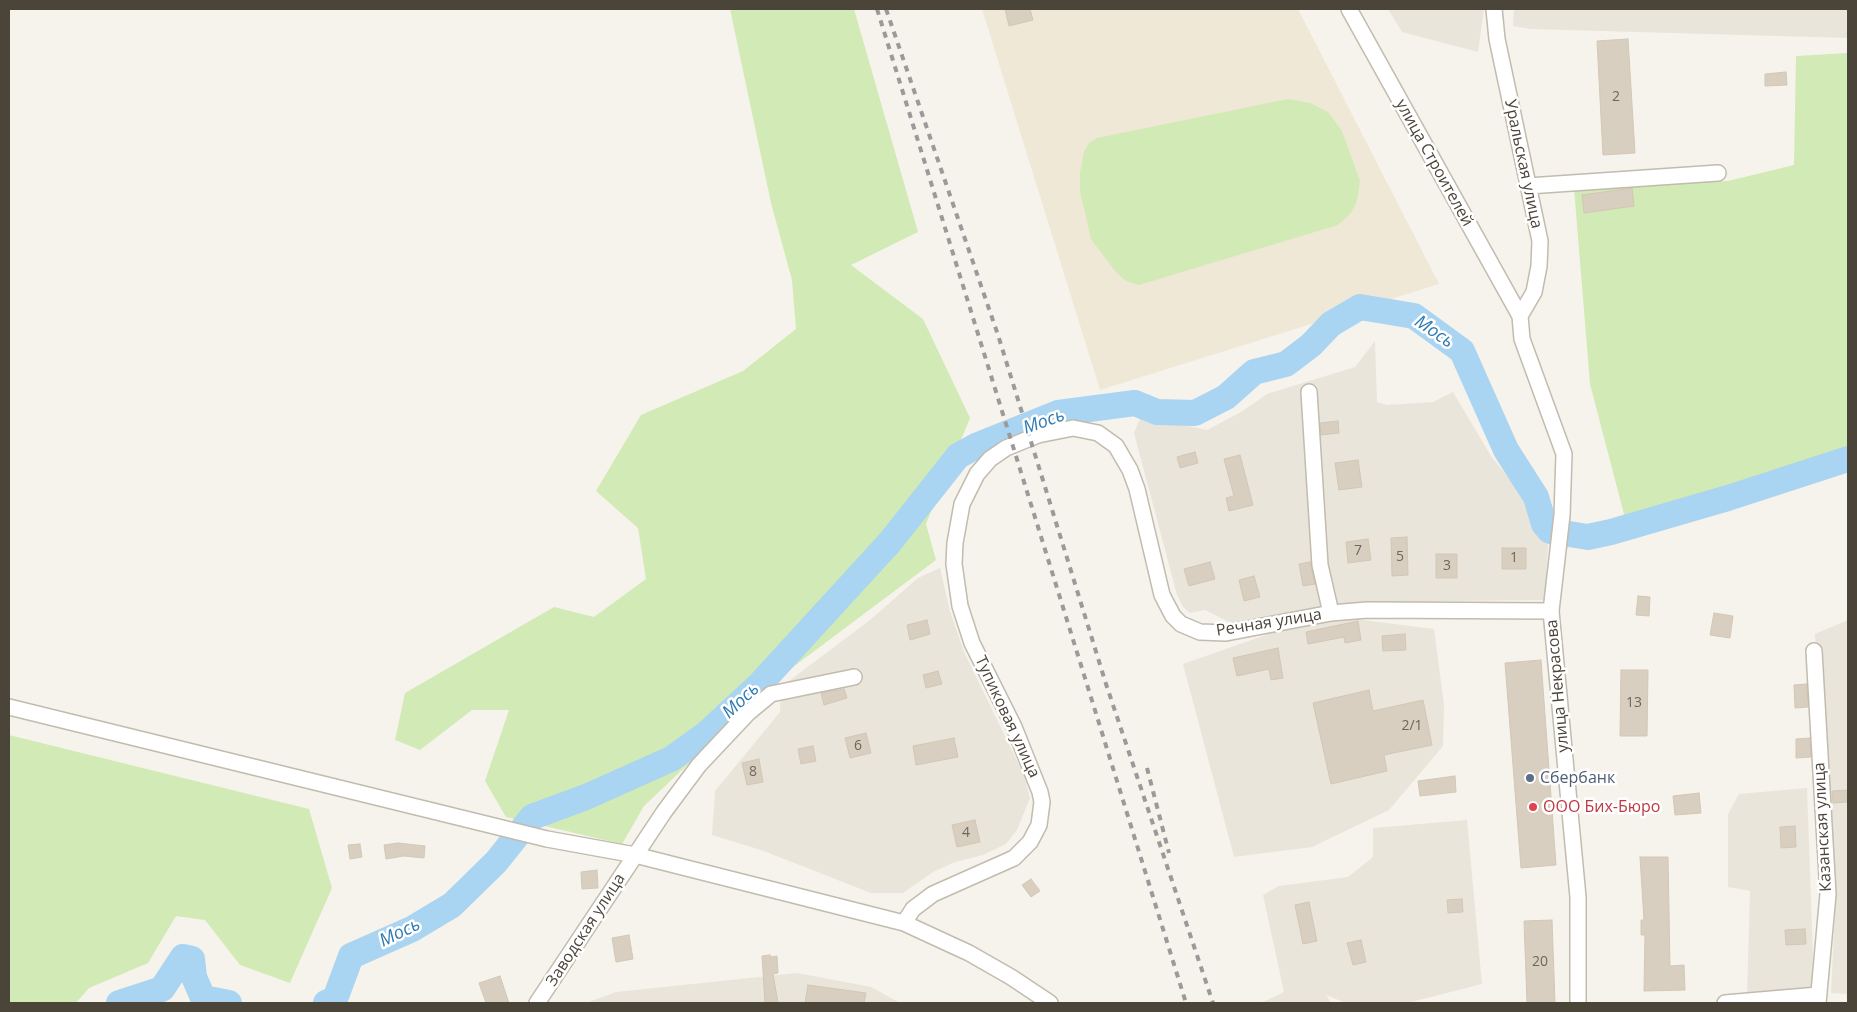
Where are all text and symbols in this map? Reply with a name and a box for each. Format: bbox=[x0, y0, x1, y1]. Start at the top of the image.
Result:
house number: 2 bbox=[1612, 89, 1620, 105]
street label: улица Строителей bbox=[1391, 96, 1477, 230]
street label: Уральская улица bbox=[1500, 98, 1546, 230]
water label: Мось bbox=[1410, 311, 1458, 353]
water label: Мось bbox=[1020, 405, 1068, 439]
house number: 7 bbox=[1354, 543, 1362, 559]
house number: 5 bbox=[1396, 549, 1404, 565]
house number: 1 bbox=[1510, 550, 1518, 566]
house number: 3 bbox=[1443, 558, 1451, 574]
street label: Речная улица bbox=[1215, 605, 1323, 641]
street label: улица Некрасова bbox=[1543, 619, 1573, 753]
street label: Тупиковая улица bbox=[970, 653, 1044, 781]
water label: Мось bbox=[718, 679, 764, 723]
house number: 13 bbox=[1626, 695, 1642, 711]
house number: 2/1 bbox=[1401, 718, 1423, 734]
house number: 6 bbox=[854, 738, 862, 754]
street label: Казанская улица bbox=[1810, 762, 1836, 892]
house number: 8 bbox=[749, 764, 757, 780]
place label: Сбербанк bbox=[1540, 768, 1615, 788]
marker: Сбербанк bbox=[1524, 772, 1536, 784]
place label: ООО Бих-Бюро bbox=[1543, 797, 1660, 817]
marker: ООО Бих-Бюро bbox=[1527, 801, 1539, 813]
house number: 4 bbox=[962, 825, 970, 841]
street label: Заводская улица bbox=[542, 870, 630, 990]
water label: Мось bbox=[376, 914, 424, 952]
house number: 20 bbox=[1532, 954, 1548, 970]

